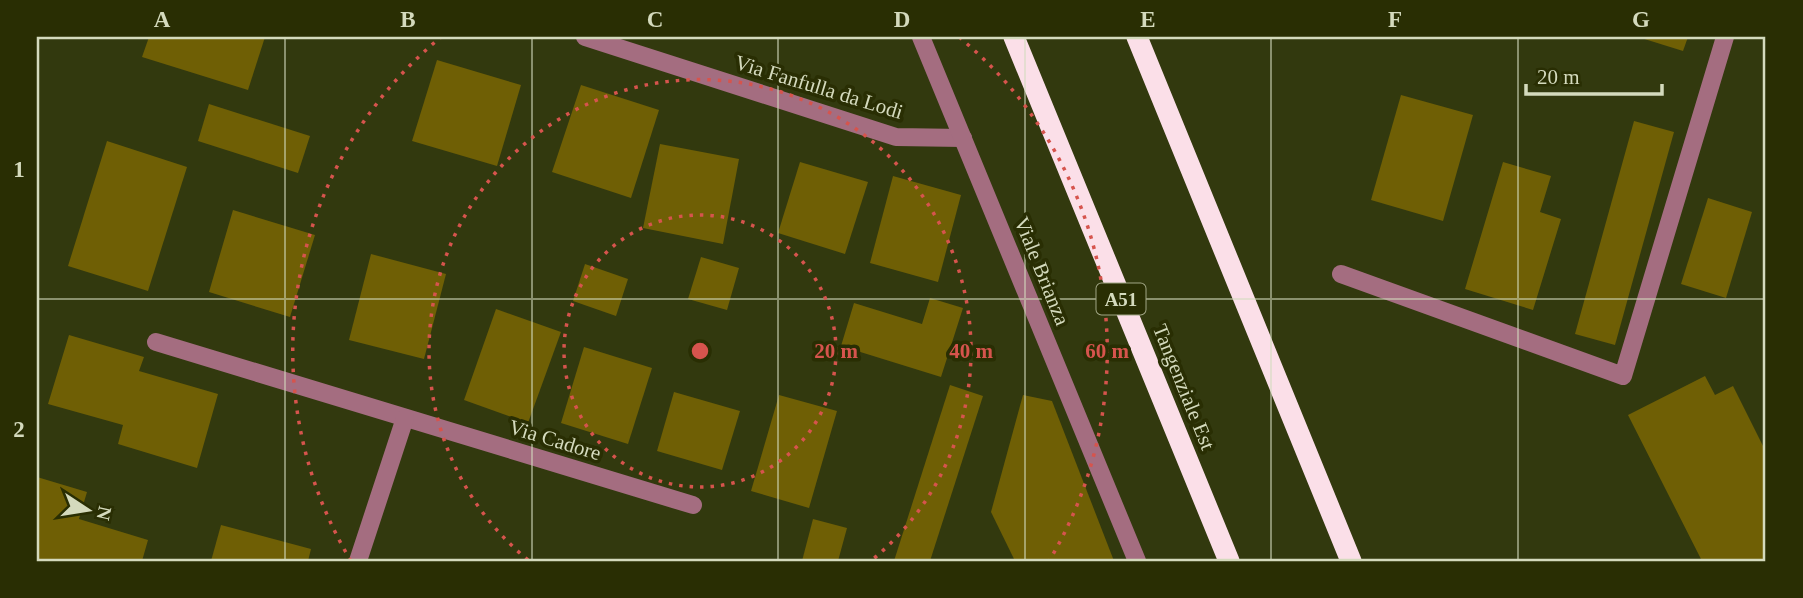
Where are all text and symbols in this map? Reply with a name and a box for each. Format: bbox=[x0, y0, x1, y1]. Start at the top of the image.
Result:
text: A bbox=[154, 7, 171, 32]
text: B bbox=[400, 7, 416, 32]
text: C bbox=[647, 7, 663, 32]
text: D bbox=[894, 7, 910, 32]
text: E bbox=[1140, 7, 1156, 32]
text: F bbox=[1388, 7, 1402, 32]
text: G bbox=[1632, 7, 1650, 32]
street label: Via Fanfulla da Lodi bbox=[732, 50, 906, 124]
scale bar bbox=[1526, 52, 1663, 96]
text: 20 m bbox=[1537, 65, 1580, 89]
text: 1 bbox=[13, 157, 25, 182]
street label: Viale Brianza bbox=[1009, 213, 1075, 329]
road number: A51 bbox=[1096, 284, 1146, 314]
street label: Tangenziale Est bbox=[1148, 321, 1220, 453]
centre of rings bbox=[688, 339, 712, 363]
text: 20 m bbox=[814, 339, 858, 363]
text: 40 m bbox=[949, 339, 993, 363]
text: 60 m bbox=[1085, 339, 1129, 363]
street label: Via Cadore bbox=[506, 415, 604, 465]
text: 2 bbox=[13, 417, 25, 442]
north arrow bbox=[52, 476, 122, 546]
text: N bbox=[92, 505, 116, 523]

